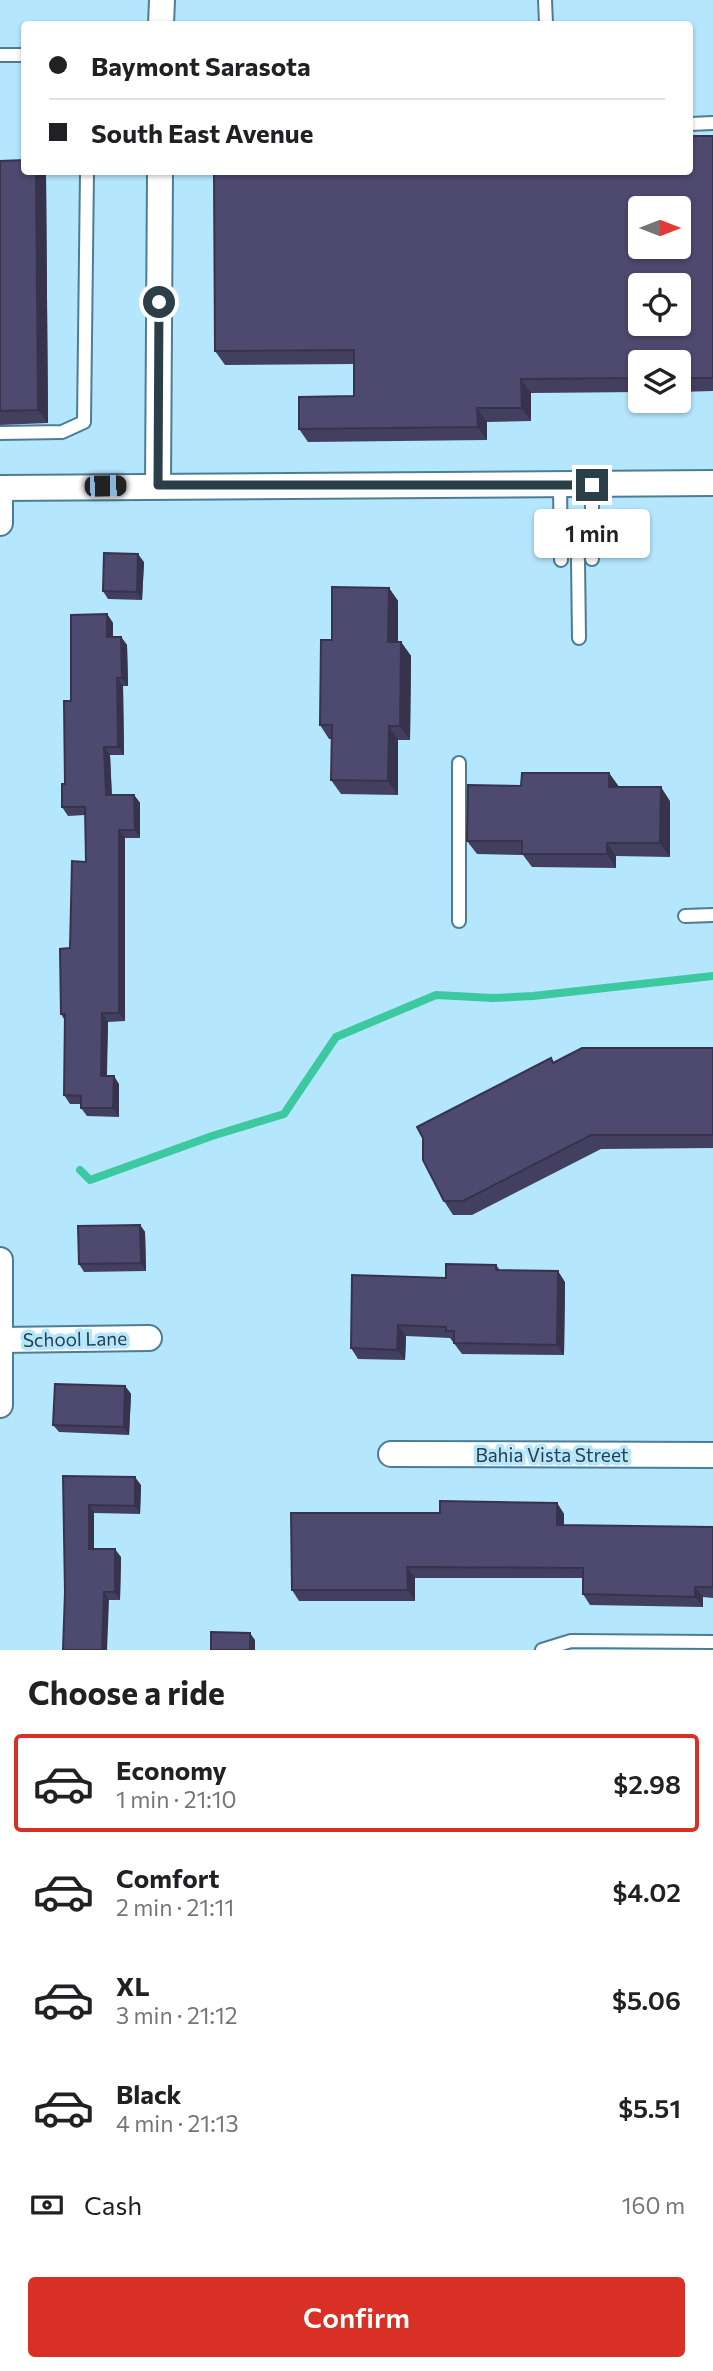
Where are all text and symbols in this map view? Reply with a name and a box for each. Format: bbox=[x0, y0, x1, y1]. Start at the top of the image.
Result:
text: Baymont Sarasota bbox=[91, 50, 311, 81]
text: South East Avenue bbox=[91, 117, 313, 148]
north arrow bbox=[628, 196, 691, 259]
map controls bbox=[628, 196, 691, 413]
button: locate bbox=[628, 273, 691, 336]
route start bbox=[143, 286, 175, 318]
button: layers bbox=[628, 350, 691, 413]
route end bbox=[576, 469, 608, 501]
car bbox=[84, 475, 127, 497]
callout: 1 min bbox=[534, 510, 650, 558]
text: 1 min bbox=[565, 519, 619, 547]
street label: School Lane bbox=[23, 1326, 127, 1351]
street label: Bahia Vista Street bbox=[475, 1443, 629, 1466]
text: Choose a ride bbox=[28, 1672, 225, 1712]
icon: car bbox=[32, 1752, 95, 1815]
text: Economy bbox=[116, 1754, 227, 1785]
text: $2.98 bbox=[613, 1768, 681, 1799]
text: 1 min · 21:10 bbox=[116, 1785, 236, 1813]
icon: car bbox=[32, 1860, 95, 1923]
text: Comfort bbox=[116, 1862, 219, 1893]
text: $4.02 bbox=[613, 1876, 681, 1907]
text: 2 min · 21:11 bbox=[116, 1893, 234, 1921]
icon: car bbox=[32, 1968, 95, 2031]
text: XL bbox=[116, 1970, 150, 2001]
text: $5.06 bbox=[612, 1984, 681, 2015]
text: 3 min · 21:12 bbox=[116, 2001, 238, 2029]
icon: car bbox=[32, 2076, 95, 2139]
text: Black bbox=[116, 2078, 182, 2109]
text: $5.51 bbox=[618, 2092, 681, 2123]
text: 4 min · 21:13 bbox=[116, 2109, 239, 2137]
icon: cash bbox=[28, 2186, 66, 2224]
text: Cash bbox=[84, 2189, 142, 2220]
text: 160 m bbox=[622, 2191, 685, 2219]
button: Confirm bbox=[28, 2277, 685, 2357]

